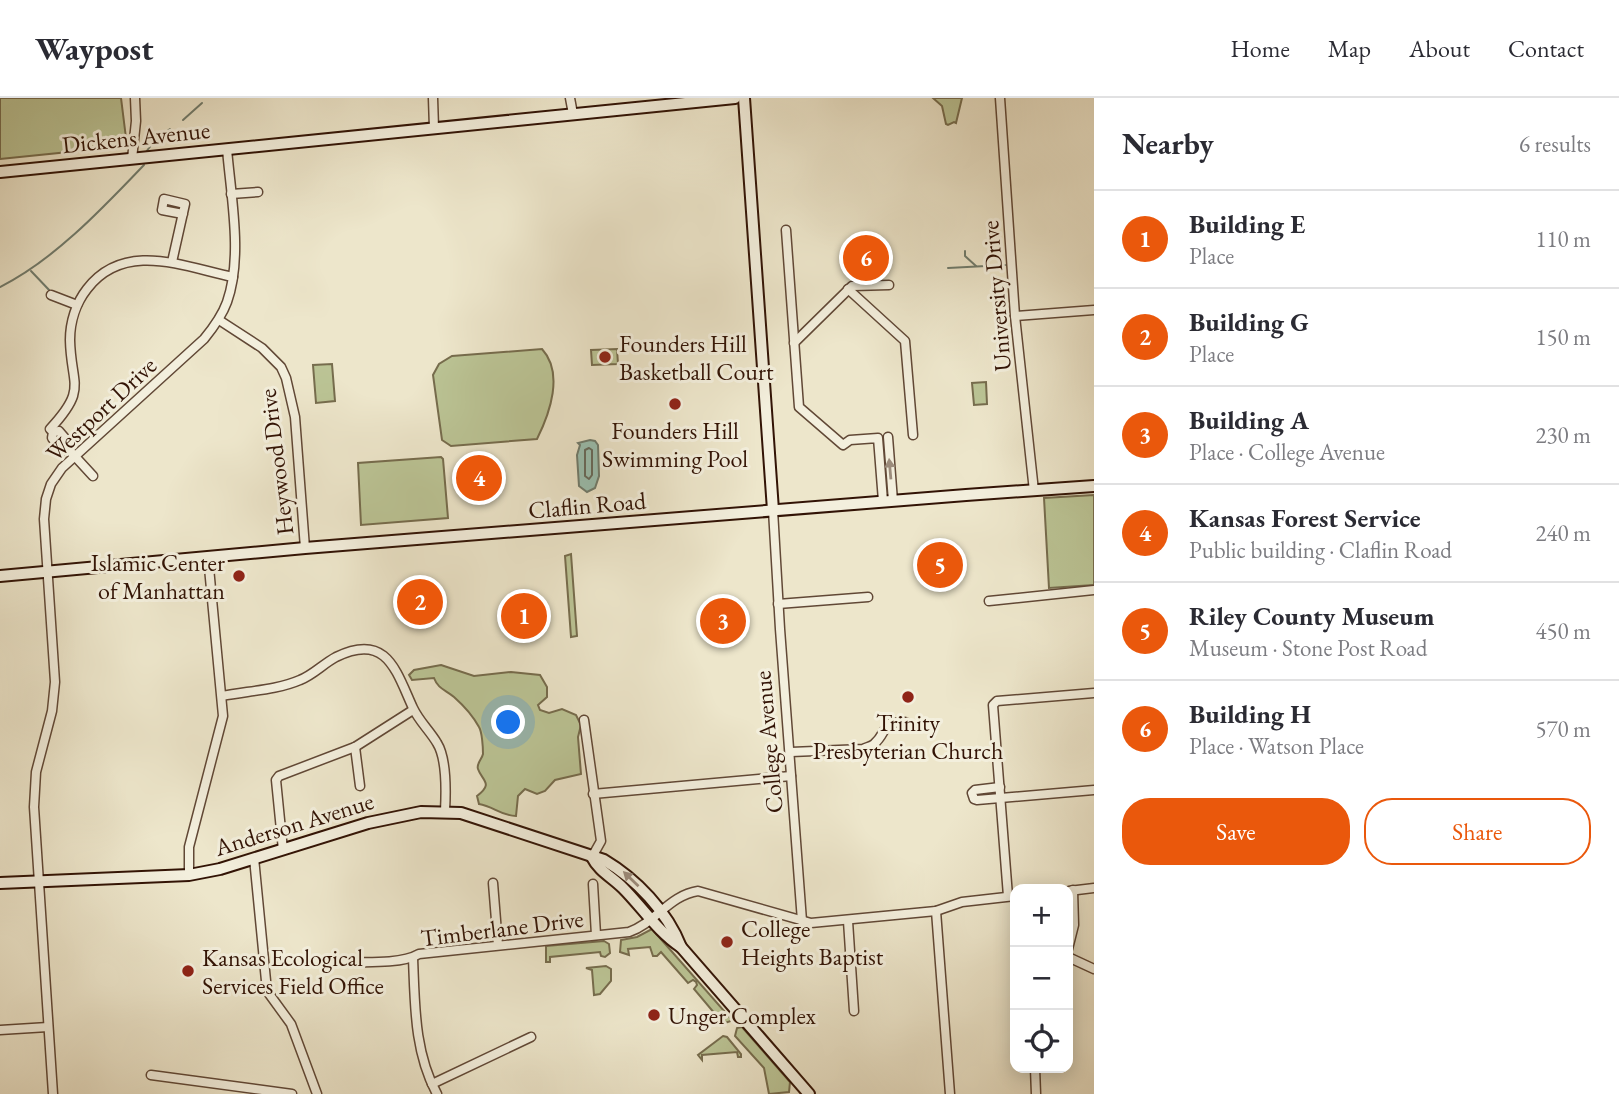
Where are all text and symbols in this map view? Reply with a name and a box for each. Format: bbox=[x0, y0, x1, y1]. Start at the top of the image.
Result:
text: Waypost bbox=[35, 27, 154, 70]
text: Home bbox=[1230, 33, 1290, 64]
text: Map bbox=[1328, 33, 1371, 64]
text: About bbox=[1409, 33, 1470, 64]
text: Contact bbox=[1508, 33, 1584, 64]
street label: Dickens Avenue bbox=[61, 114, 211, 160]
text: Nearby bbox=[1122, 124, 1214, 163]
text: 6 results bbox=[1519, 129, 1591, 159]
text: Building E bbox=[1189, 207, 1305, 241]
street label: University Drive bbox=[974, 219, 1018, 373]
text: 1 bbox=[1139, 224, 1151, 254]
text: 110 m bbox=[1535, 224, 1591, 254]
pin: 6 bbox=[843, 232, 889, 284]
text: Place bbox=[1189, 241, 1234, 271]
text: Building G bbox=[1189, 305, 1309, 339]
text: 2 bbox=[1139, 322, 1151, 352]
text: 150 m bbox=[1535, 322, 1591, 352]
place label: Founders Hill Basketball Court bbox=[619, 328, 774, 387]
text: Place bbox=[1189, 339, 1234, 369]
marker: Founders Hill Basketball Court bbox=[597, 349, 613, 365]
street label: Westport Drive bbox=[39, 350, 163, 468]
street label: Heywood Drive bbox=[252, 387, 300, 537]
marker: Founders Hill Swimming Pool bbox=[667, 396, 683, 412]
text: Building A bbox=[1189, 403, 1309, 437]
place label: Founders Hill Swimming Pool bbox=[602, 415, 748, 474]
text: 3 bbox=[1139, 420, 1151, 450]
text: 230 m bbox=[1535, 420, 1591, 450]
text: Place · College Avenue bbox=[1189, 437, 1385, 467]
pin: 4 bbox=[456, 452, 502, 504]
one-way arrow bbox=[884, 458, 895, 480]
street label: Claflin Road bbox=[527, 484, 648, 526]
text: Kansas Forest Service bbox=[1189, 501, 1421, 535]
text: 4 bbox=[1139, 518, 1151, 548]
text: 240 m bbox=[1535, 518, 1591, 548]
text: Public building · Claflin Road bbox=[1189, 535, 1452, 565]
pin: 5 bbox=[917, 539, 963, 591]
place label: Islamic Center of Manhattan bbox=[91, 547, 225, 606]
marker: Islamic Center of Manhattan bbox=[231, 568, 247, 584]
pin: 2 bbox=[397, 576, 443, 628]
pin: 1 bbox=[501, 590, 547, 642]
pin: 3 bbox=[700, 595, 746, 647]
text: Riley County Museum bbox=[1189, 599, 1435, 633]
text: 5 bbox=[1139, 616, 1151, 646]
text: 450 m bbox=[1535, 616, 1591, 646]
text: Museum · Stone Post Road bbox=[1189, 633, 1427, 663]
street label: College Avenue bbox=[746, 669, 790, 815]
marker: Trinity Presbyterian Church bbox=[900, 689, 916, 705]
text: Building H bbox=[1189, 697, 1311, 731]
your location bbox=[491, 705, 525, 739]
place label: Trinity Presbyterian Church bbox=[813, 707, 1003, 766]
text: 6 bbox=[1139, 714, 1151, 744]
text: 570 m bbox=[1535, 714, 1591, 744]
text: Place · Watson Place bbox=[1189, 731, 1364, 761]
street label: Anderson Avenue bbox=[210, 785, 377, 863]
button: Save bbox=[1122, 798, 1350, 865]
button: Share bbox=[1364, 798, 1591, 865]
one-way arrow bbox=[622, 871, 639, 887]
map controls bbox=[1010, 884, 1073, 1073]
button: + bbox=[1010, 884, 1073, 947]
street label: Timberlane Drive bbox=[419, 903, 585, 953]
place label: College Heights Baptist bbox=[741, 913, 884, 972]
marker: College Heights Baptist bbox=[719, 934, 735, 950]
place label: Kansas Ecological Services Field Office bbox=[202, 942, 384, 1001]
button: − bbox=[1010, 947, 1073, 1010]
marker: Kansas Ecological Services Field Office bbox=[180, 963, 196, 979]
place label: Unger Complex bbox=[668, 1000, 816, 1031]
marker: Unger Complex bbox=[646, 1007, 662, 1023]
button: locate bbox=[1010, 1010, 1073, 1073]

